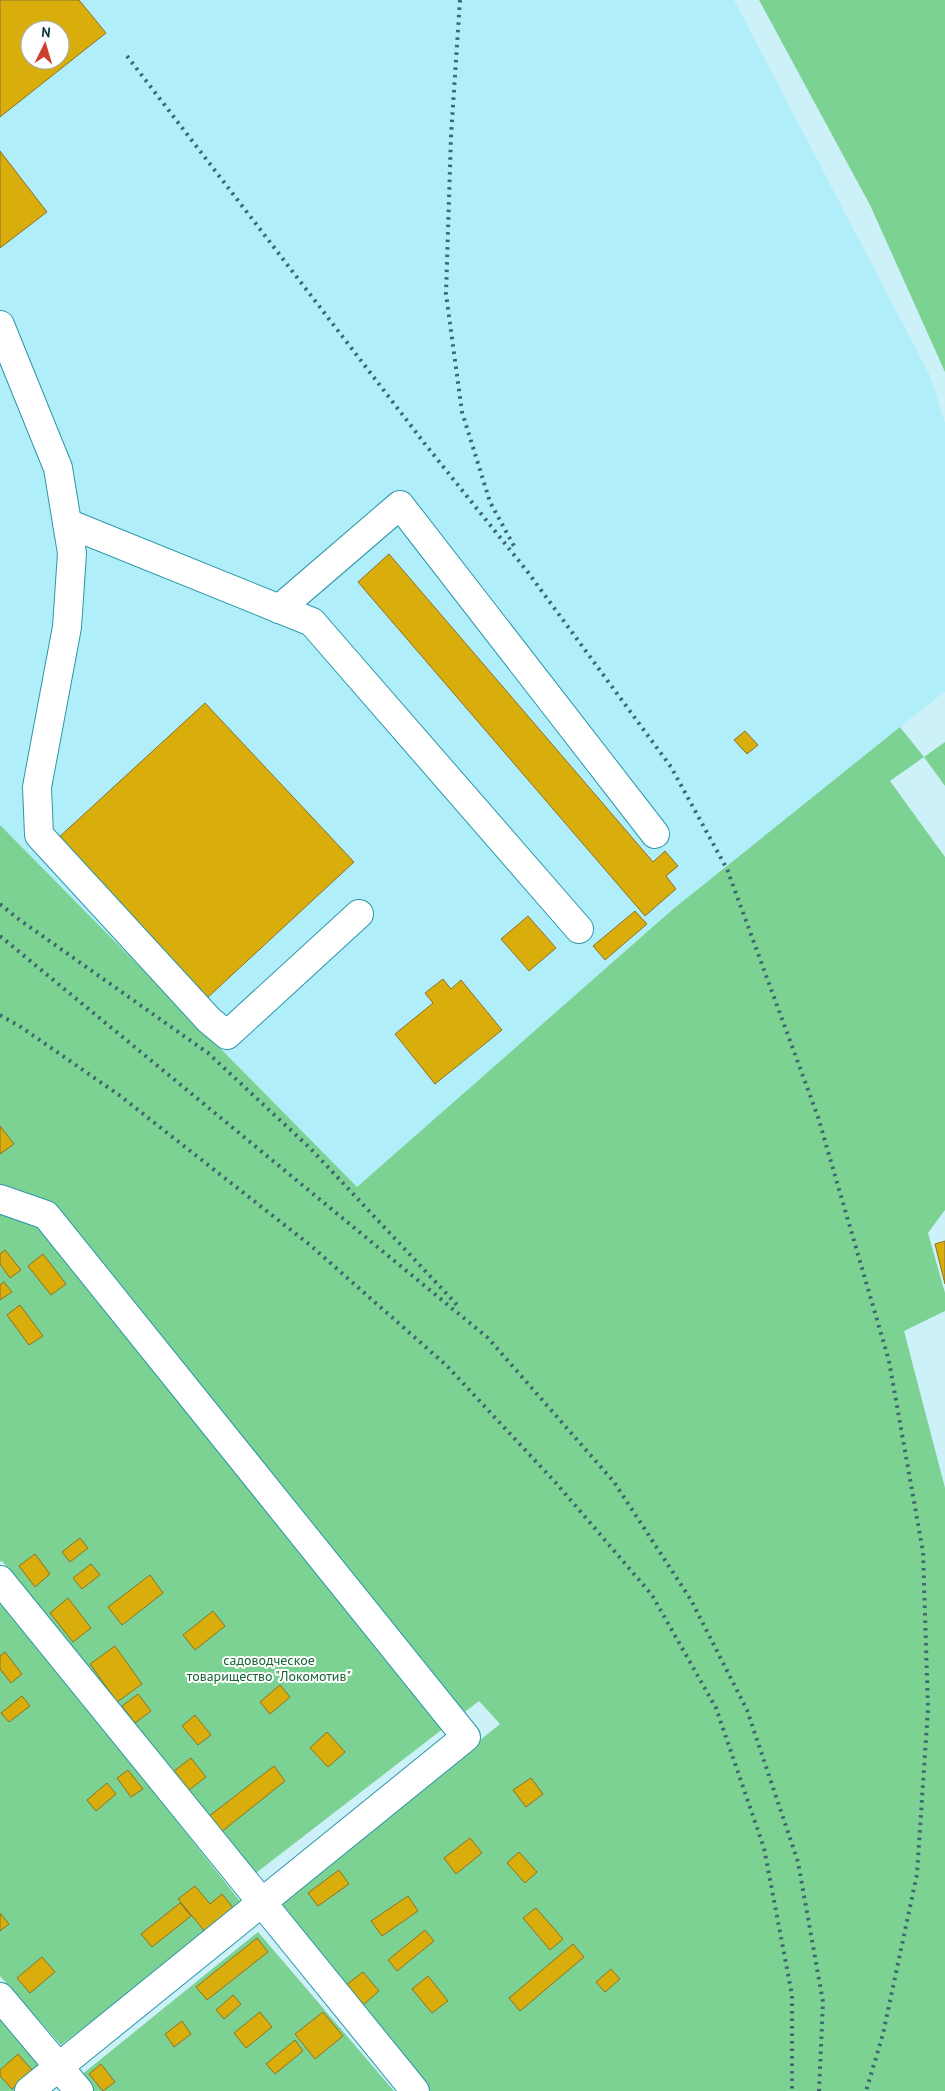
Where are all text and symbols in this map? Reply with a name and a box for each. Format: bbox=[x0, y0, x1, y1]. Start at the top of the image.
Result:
north arrow bbox=[20, 20, 70, 70]
text: N bbox=[41, 23, 52, 41]
park label: садоводческое товарищество "Локомотив" bbox=[187, 1651, 351, 1685]

